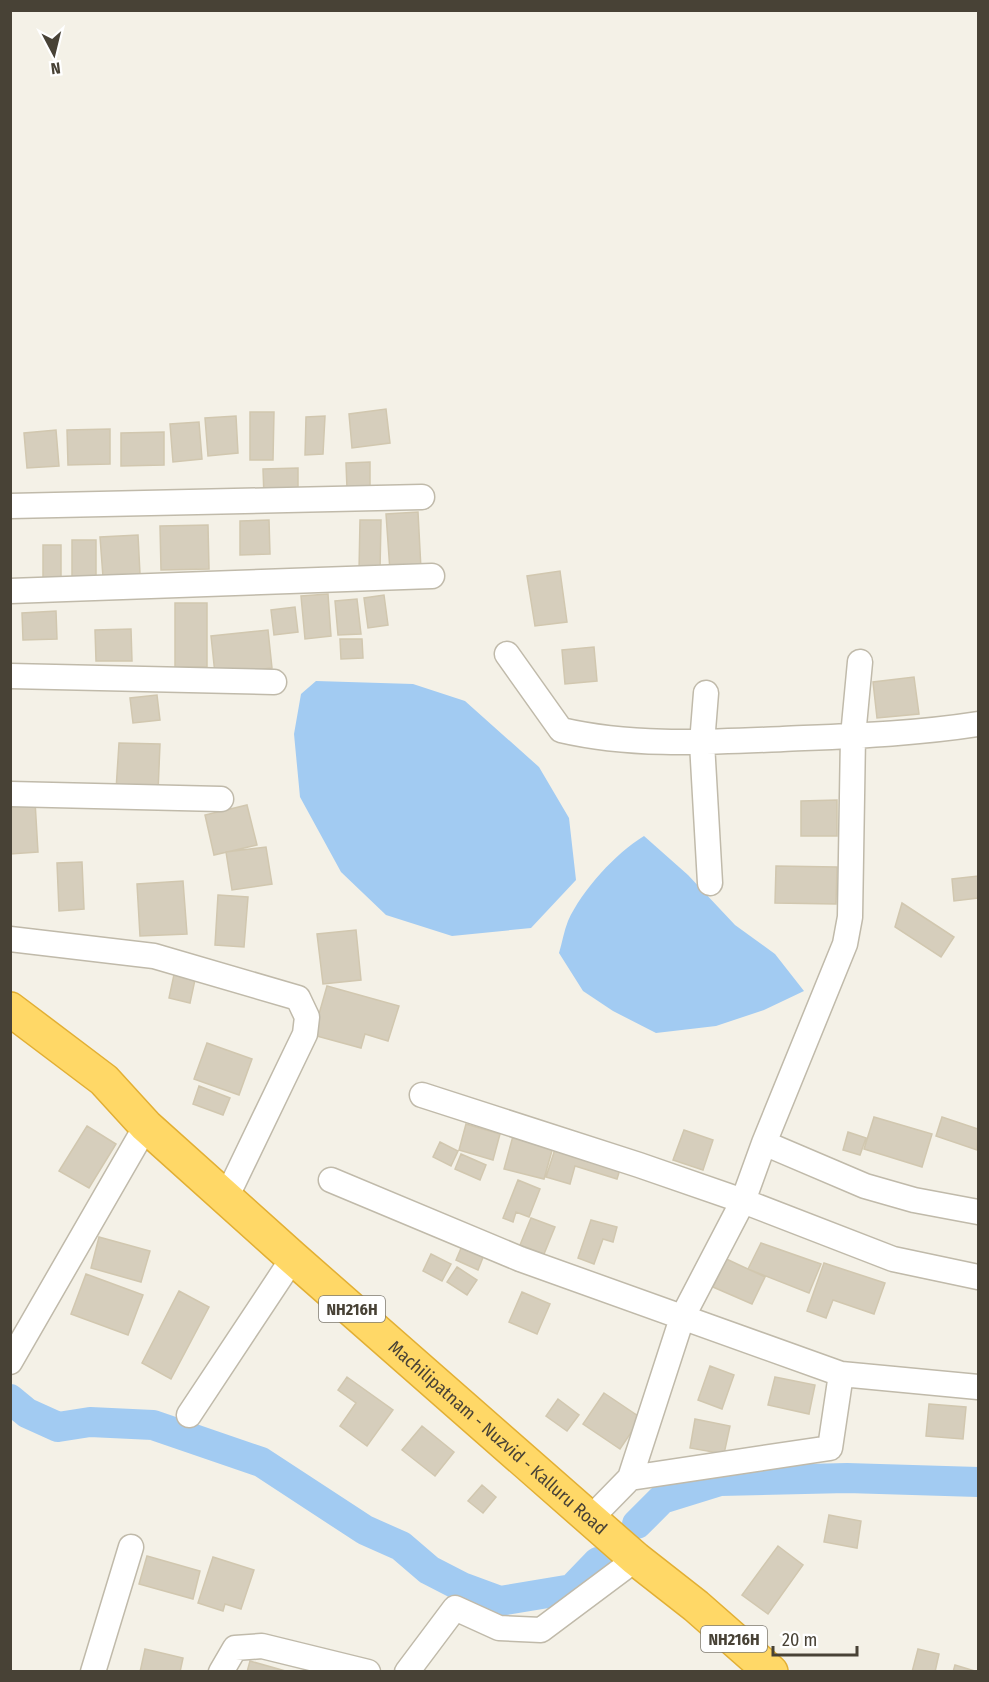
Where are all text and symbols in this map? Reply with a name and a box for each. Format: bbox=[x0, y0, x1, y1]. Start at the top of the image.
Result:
north arrow bbox=[24, 24, 84, 84]
text: N bbox=[50, 58, 62, 78]
road number: NH216H bbox=[319, 1296, 385, 1322]
street label: Machilipatnam - Nuzvid - Kalluru Road bbox=[384, 1336, 611, 1539]
scale bar bbox=[773, 1619, 857, 1657]
road number: NH216H bbox=[701, 1626, 767, 1652]
text: 20 m bbox=[782, 1629, 817, 1651]

